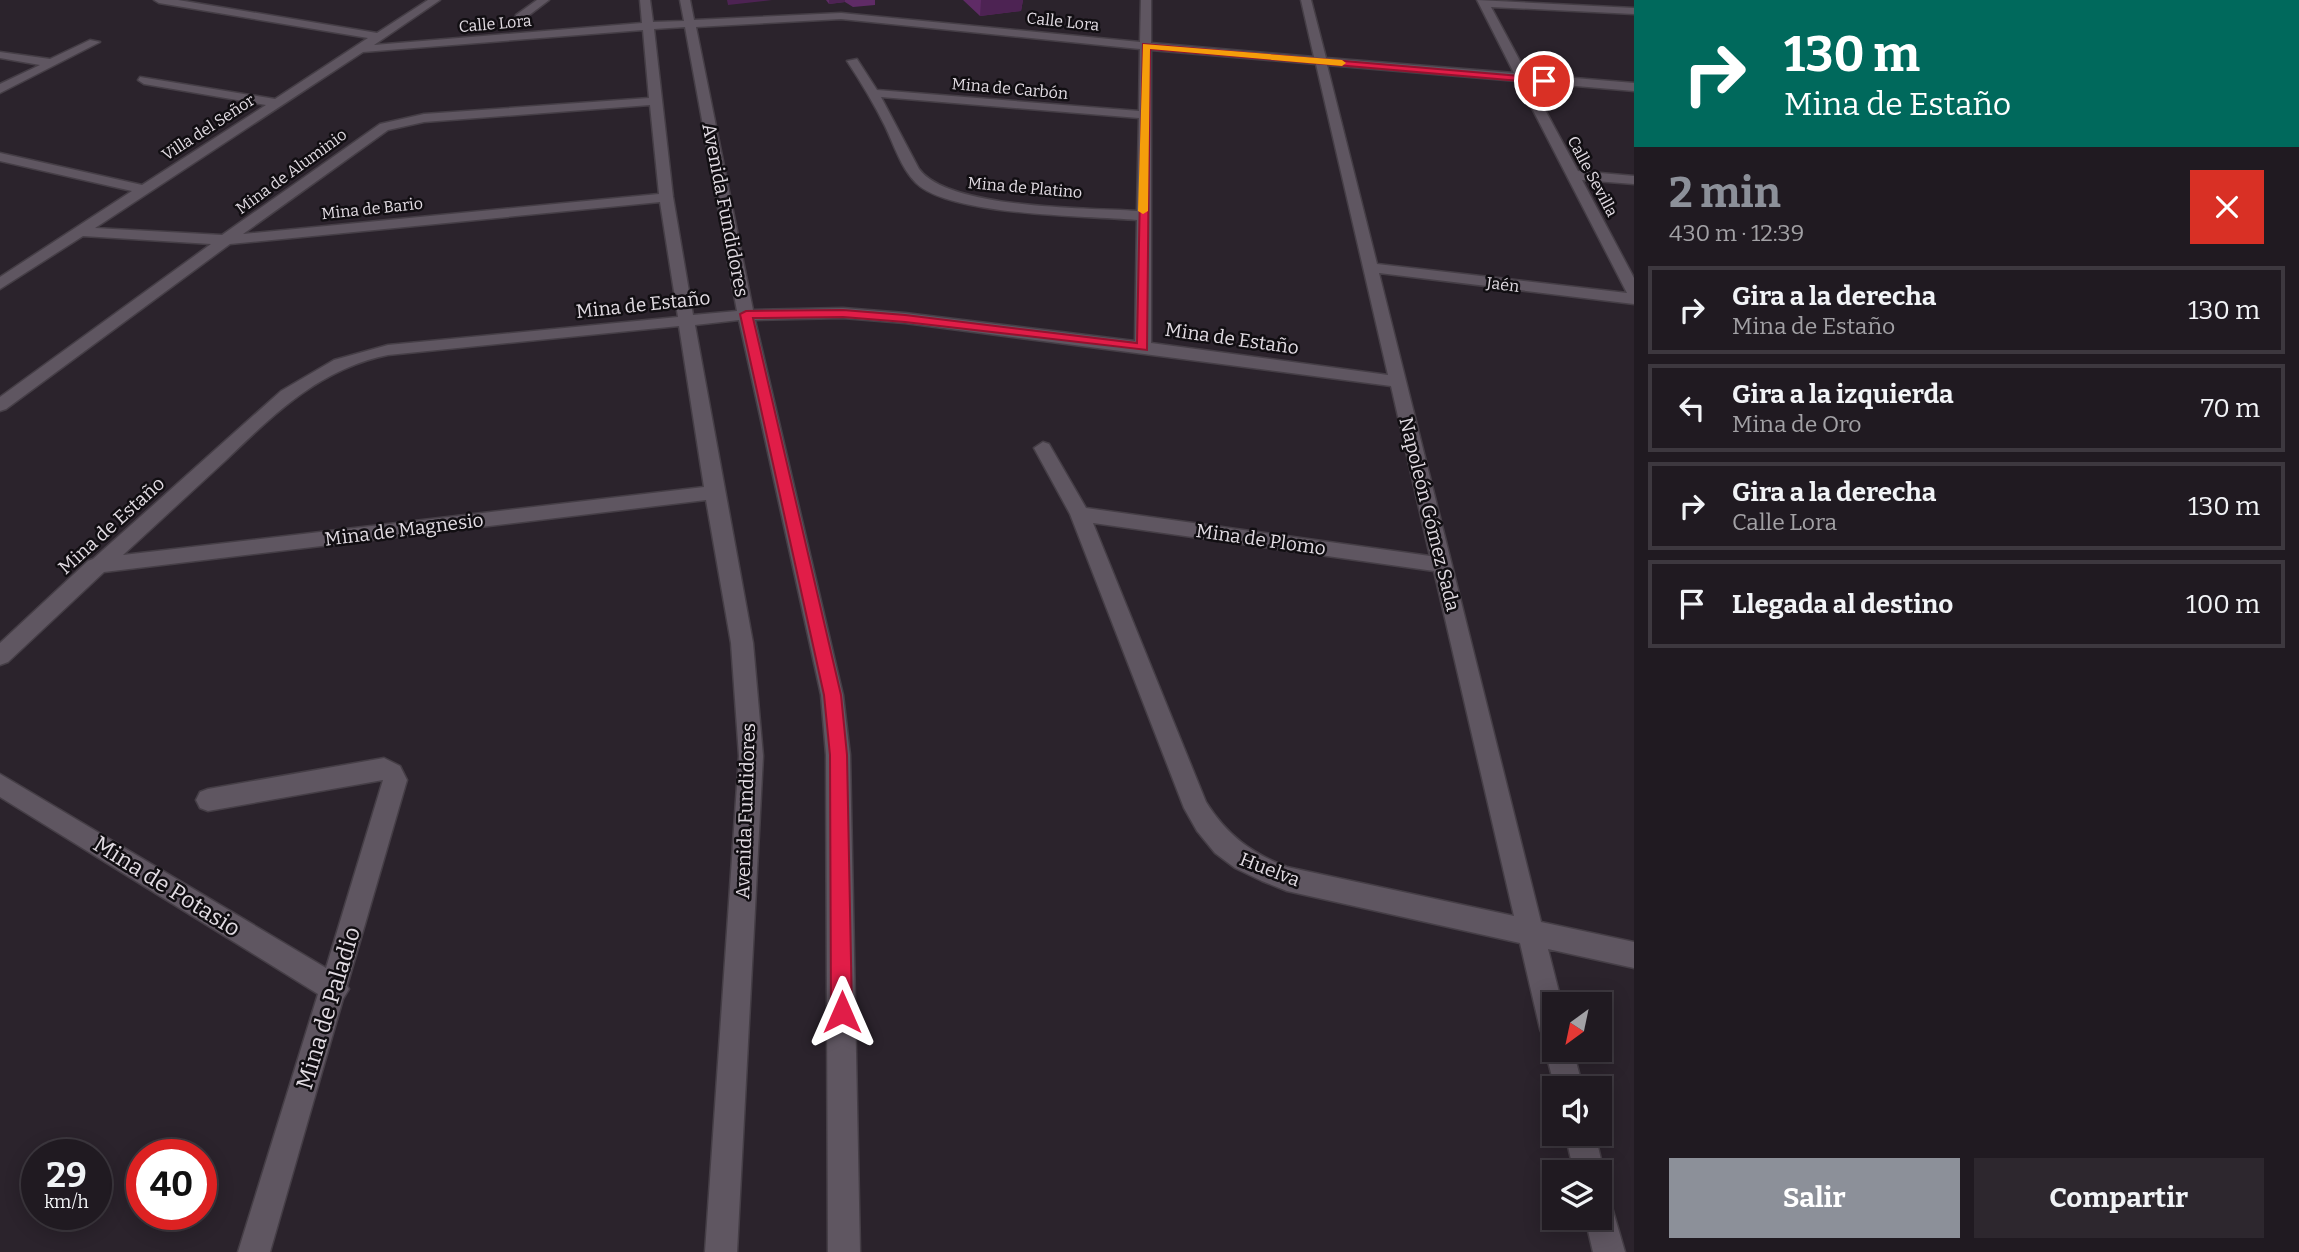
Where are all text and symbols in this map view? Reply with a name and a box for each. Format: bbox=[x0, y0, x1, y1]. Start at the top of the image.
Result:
street label: Calle Lora bbox=[1026, 8, 1101, 35]
street label: Calle Lora bbox=[458, 11, 533, 36]
text: 130 m bbox=[1784, 25, 1920, 84]
icon: right bbox=[1669, 28, 1760, 119]
pin bbox=[1514, 51, 1574, 111]
icon: arrive bbox=[1525, 62, 1563, 100]
street label: Mina de Carbón bbox=[951, 74, 1069, 103]
text: Mina de Estaño bbox=[1784, 85, 2011, 123]
street label: Villa del Señor bbox=[158, 90, 258, 164]
street label: Avenida Fundidores bbox=[697, 121, 754, 299]
street label: Mina de Aluminio bbox=[232, 125, 350, 218]
street label: Calle Sevilla bbox=[1563, 133, 1622, 220]
text: 2 min bbox=[1669, 168, 1781, 218]
button: close bbox=[2190, 170, 2264, 244]
street label: Mina de Platino bbox=[967, 173, 1083, 202]
street label: Mina de Bario bbox=[320, 194, 424, 223]
text: 430 m · 12:39 bbox=[1669, 219, 1804, 247]
street label: Jaén bbox=[1485, 273, 1520, 296]
text: Gira a la derecha bbox=[1732, 281, 1936, 312]
street label: Mina de Estaño bbox=[575, 286, 711, 323]
icon: right bbox=[1673, 291, 1711, 329]
text: 130 m bbox=[2188, 295, 2260, 326]
text: Mina de Estaño bbox=[1732, 312, 1895, 340]
street label: Mina de Estaño bbox=[1164, 318, 1300, 359]
text: Gira a la izquierda bbox=[1732, 379, 1954, 410]
icon: left bbox=[1673, 389, 1711, 427]
text: 70 m bbox=[2201, 393, 2260, 424]
text: Mina de Oro bbox=[1732, 410, 1862, 438]
street label: Napoleón Gómez Sada bbox=[1394, 415, 1465, 614]
street label: Mina de Estaño bbox=[54, 472, 169, 579]
text: Gira a la derecha bbox=[1732, 477, 1936, 508]
icon: right bbox=[1673, 487, 1711, 525]
text: 130 m bbox=[2188, 491, 2260, 522]
street label: Mina de Magnesio bbox=[323, 508, 485, 551]
text: Calle Lora bbox=[1732, 508, 1837, 536]
street label: Mina de Plomo bbox=[1195, 519, 1327, 560]
icon: arrive bbox=[1673, 585, 1711, 623]
text: Llegada al destino bbox=[1732, 589, 1953, 620]
text: 100 m bbox=[2186, 589, 2260, 620]
street label: Avenida Fundidores bbox=[731, 723, 760, 900]
street label: Mina de Potasio bbox=[88, 830, 246, 942]
street label: Huelva bbox=[1237, 848, 1304, 892]
street label: Mina de Paladio bbox=[290, 923, 366, 1093]
position arrow bbox=[805, 975, 879, 1049]
north arrow bbox=[1542, 992, 1612, 1062]
map controls bbox=[1542, 992, 1612, 1230]
button: sound bbox=[1542, 1076, 1612, 1146]
speed limit sign: 40 bbox=[126, 1139, 217, 1230]
text: 29 bbox=[46, 1154, 87, 1196]
button: Salir bbox=[1669, 1158, 1960, 1238]
button: Compartir bbox=[1974, 1158, 2264, 1238]
button: layers bbox=[1542, 1160, 1612, 1230]
text: km/h bbox=[44, 1191, 89, 1213]

